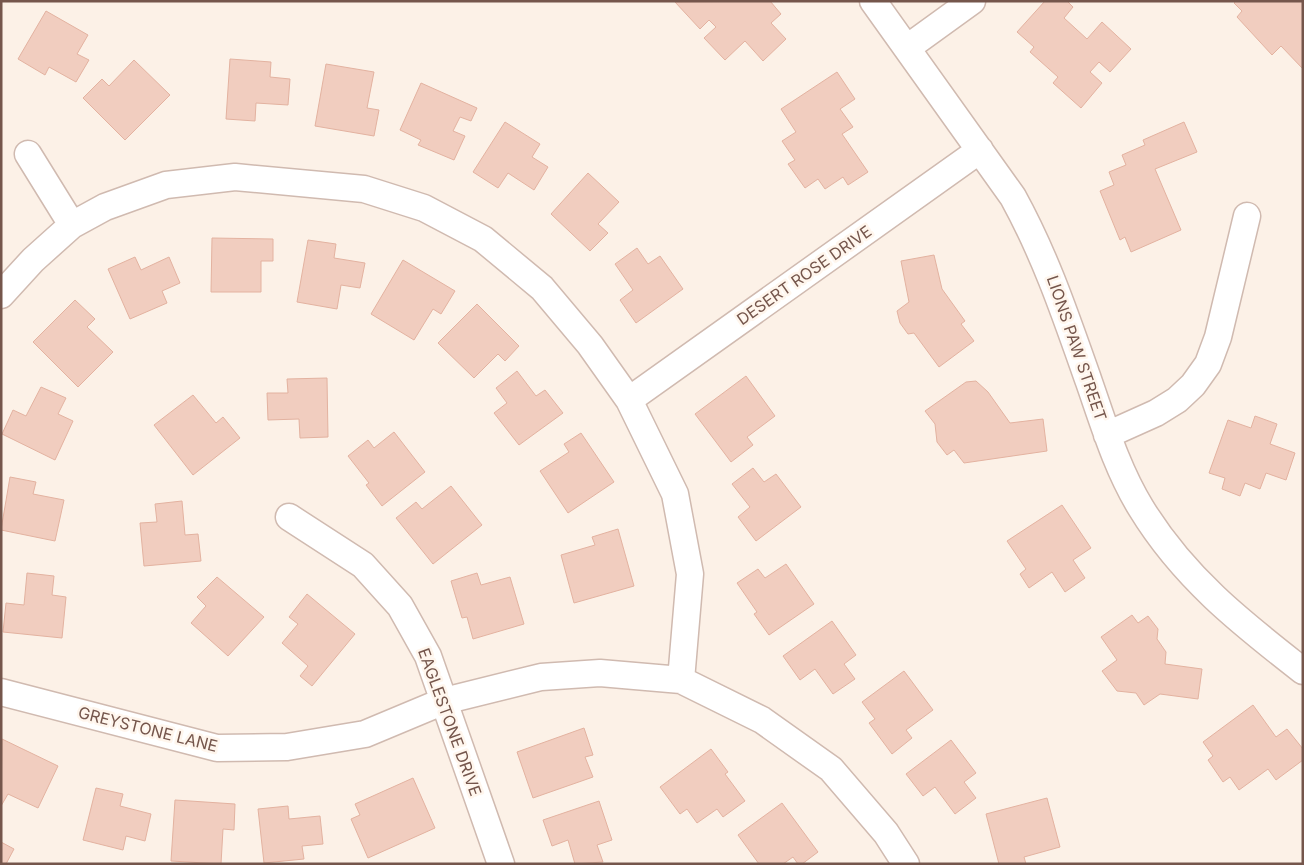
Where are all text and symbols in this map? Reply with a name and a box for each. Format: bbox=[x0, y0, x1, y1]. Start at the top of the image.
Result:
street label: DESERT ROSE DRIVE bbox=[733, 221, 875, 329]
street label: LIONS PAW STREET bbox=[1043, 273, 1111, 423]
street label: EAGLESTONE DRIVE bbox=[414, 645, 486, 799]
street label: GREYSTONE LANE bbox=[76, 702, 220, 756]

